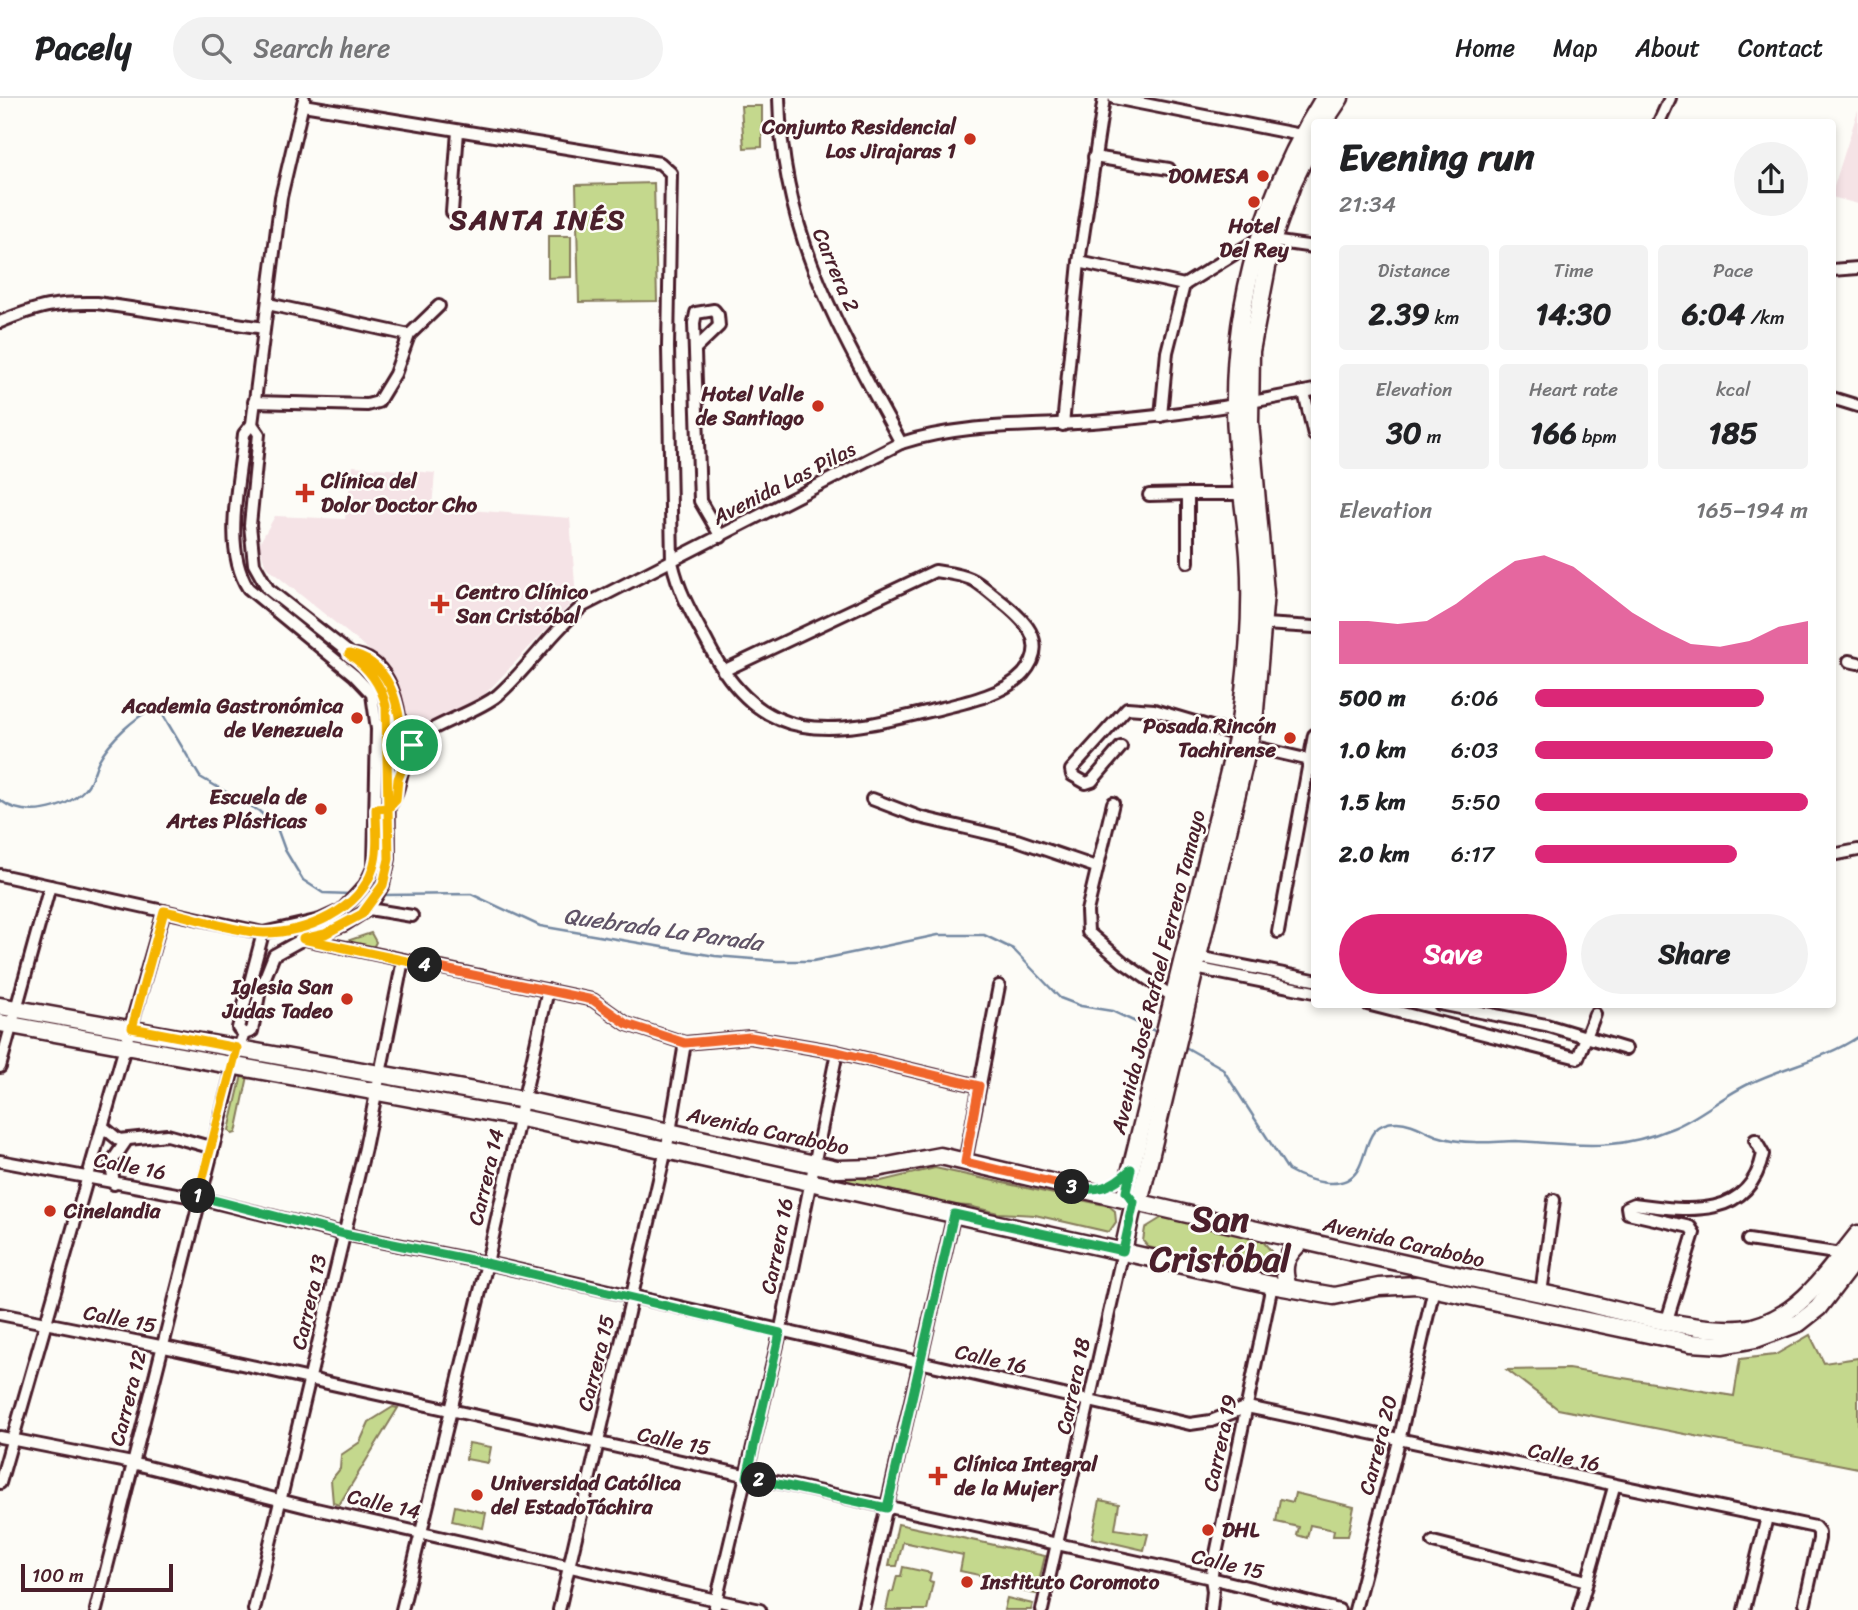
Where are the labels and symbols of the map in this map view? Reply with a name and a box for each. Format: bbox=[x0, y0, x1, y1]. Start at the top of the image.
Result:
place label: Conjunto Residencial Los Jirajaras 1 bbox=[761, 108, 957, 170]
marker: Conjunto Residencial Los Jirajaras 1 bbox=[962, 131, 978, 147]
place label: DOMESA bbox=[1168, 157, 1249, 195]
marker: DOMESA bbox=[1255, 168, 1271, 184]
marker: Hotel Del Rey bbox=[1246, 194, 1262, 210]
district label: SANTA INÉS bbox=[449, 195, 626, 244]
place label: Hotel Del Rey bbox=[1219, 207, 1290, 269]
street label: Carrera 2 bbox=[801, 222, 871, 318]
place label: Hotel Valle de Santiago bbox=[696, 375, 804, 437]
marker: Hotel Valle de Santiago bbox=[810, 398, 826, 414]
street label: Avenida Las Pilas bbox=[704, 430, 863, 536]
place label: Clínica del Dolor Doctor Cho bbox=[320, 462, 477, 524]
marker: Clínica del Dolor Doctor Cho bbox=[295, 483, 315, 503]
place label: Centro Clínico San Cristóbal bbox=[455, 573, 589, 635]
marker: Centro Clínico San Cristóbal bbox=[430, 594, 450, 614]
place label: Academia Gastronómica de Venezuela bbox=[121, 687, 344, 749]
place label: Posada Rincón Tachirense bbox=[1143, 707, 1277, 769]
marker: Academia Gastronómica de Venezuela bbox=[349, 710, 365, 726]
pin bbox=[382, 715, 442, 775]
marker: Posada Rincón Tachirense bbox=[1282, 730, 1298, 746]
place label: Escuela de Artes Plásticas bbox=[166, 778, 307, 840]
marker: Escuela de Artes Plásticas bbox=[313, 801, 329, 817]
street label: Avenida José Rafael Ferrero Tamayo bbox=[1099, 806, 1217, 1139]
water label: Quebrada La Parada bbox=[561, 895, 768, 964]
pin: 4 bbox=[408, 948, 442, 982]
place label: Iglesia San Judas Tadeo bbox=[222, 968, 334, 1030]
marker: Iglesia San Judas Tadeo bbox=[339, 991, 355, 1007]
street label: Avenida Carabobo bbox=[682, 1095, 853, 1167]
street label: Carrera 14 bbox=[456, 1125, 516, 1229]
street label: Calle 16 bbox=[91, 1140, 169, 1192]
pin: 3 bbox=[1054, 1170, 1090, 1204]
pin: 1 bbox=[180, 1178, 216, 1214]
district label: San Cristóbal bbox=[1149, 1188, 1292, 1290]
place label: Cinelandia bbox=[63, 1192, 162, 1230]
street label: Carrera 16 bbox=[749, 1195, 805, 1297]
marker: Cinelandia bbox=[42, 1203, 58, 1219]
street label: Avenida Carabobo bbox=[1318, 1205, 1489, 1279]
street label: Carrera 13 bbox=[280, 1250, 339, 1353]
street label: Calle 15 bbox=[80, 1293, 160, 1345]
street label: Carrera 15 bbox=[566, 1311, 626, 1415]
street label: Calle 16 bbox=[951, 1332, 1031, 1386]
street label: Carrera 18 bbox=[1044, 1334, 1102, 1438]
street label: Carrera 12 bbox=[98, 1346, 158, 1450]
street label: Carrera 19 bbox=[1191, 1391, 1249, 1495]
street label: Carrera 20 bbox=[1347, 1391, 1409, 1499]
street label: Calle 15 bbox=[634, 1415, 714, 1467]
street label: Calle 16 bbox=[1524, 1431, 1604, 1483]
place label: Clínica Integral de la Mujer bbox=[953, 1445, 1098, 1507]
pin: 2 bbox=[742, 1462, 776, 1498]
place label: Universidad Católica del EstadoTáchira bbox=[491, 1464, 682, 1526]
marker: Clínica Integral de la Mujer bbox=[928, 1466, 948, 1486]
street label: Calle 14 bbox=[344, 1477, 424, 1531]
marker: Universidad Católica del EstadoTáchira bbox=[469, 1487, 485, 1503]
place label: DHL bbox=[1222, 1511, 1259, 1549]
marker: DHL bbox=[1200, 1522, 1216, 1538]
street label: Calle 15 bbox=[1188, 1537, 1268, 1591]
scale bar bbox=[21, 1561, 173, 1593]
place label: Instituto Coromoto bbox=[980, 1563, 1160, 1601]
marker: Instituto Coromoto bbox=[959, 1574, 975, 1590]

